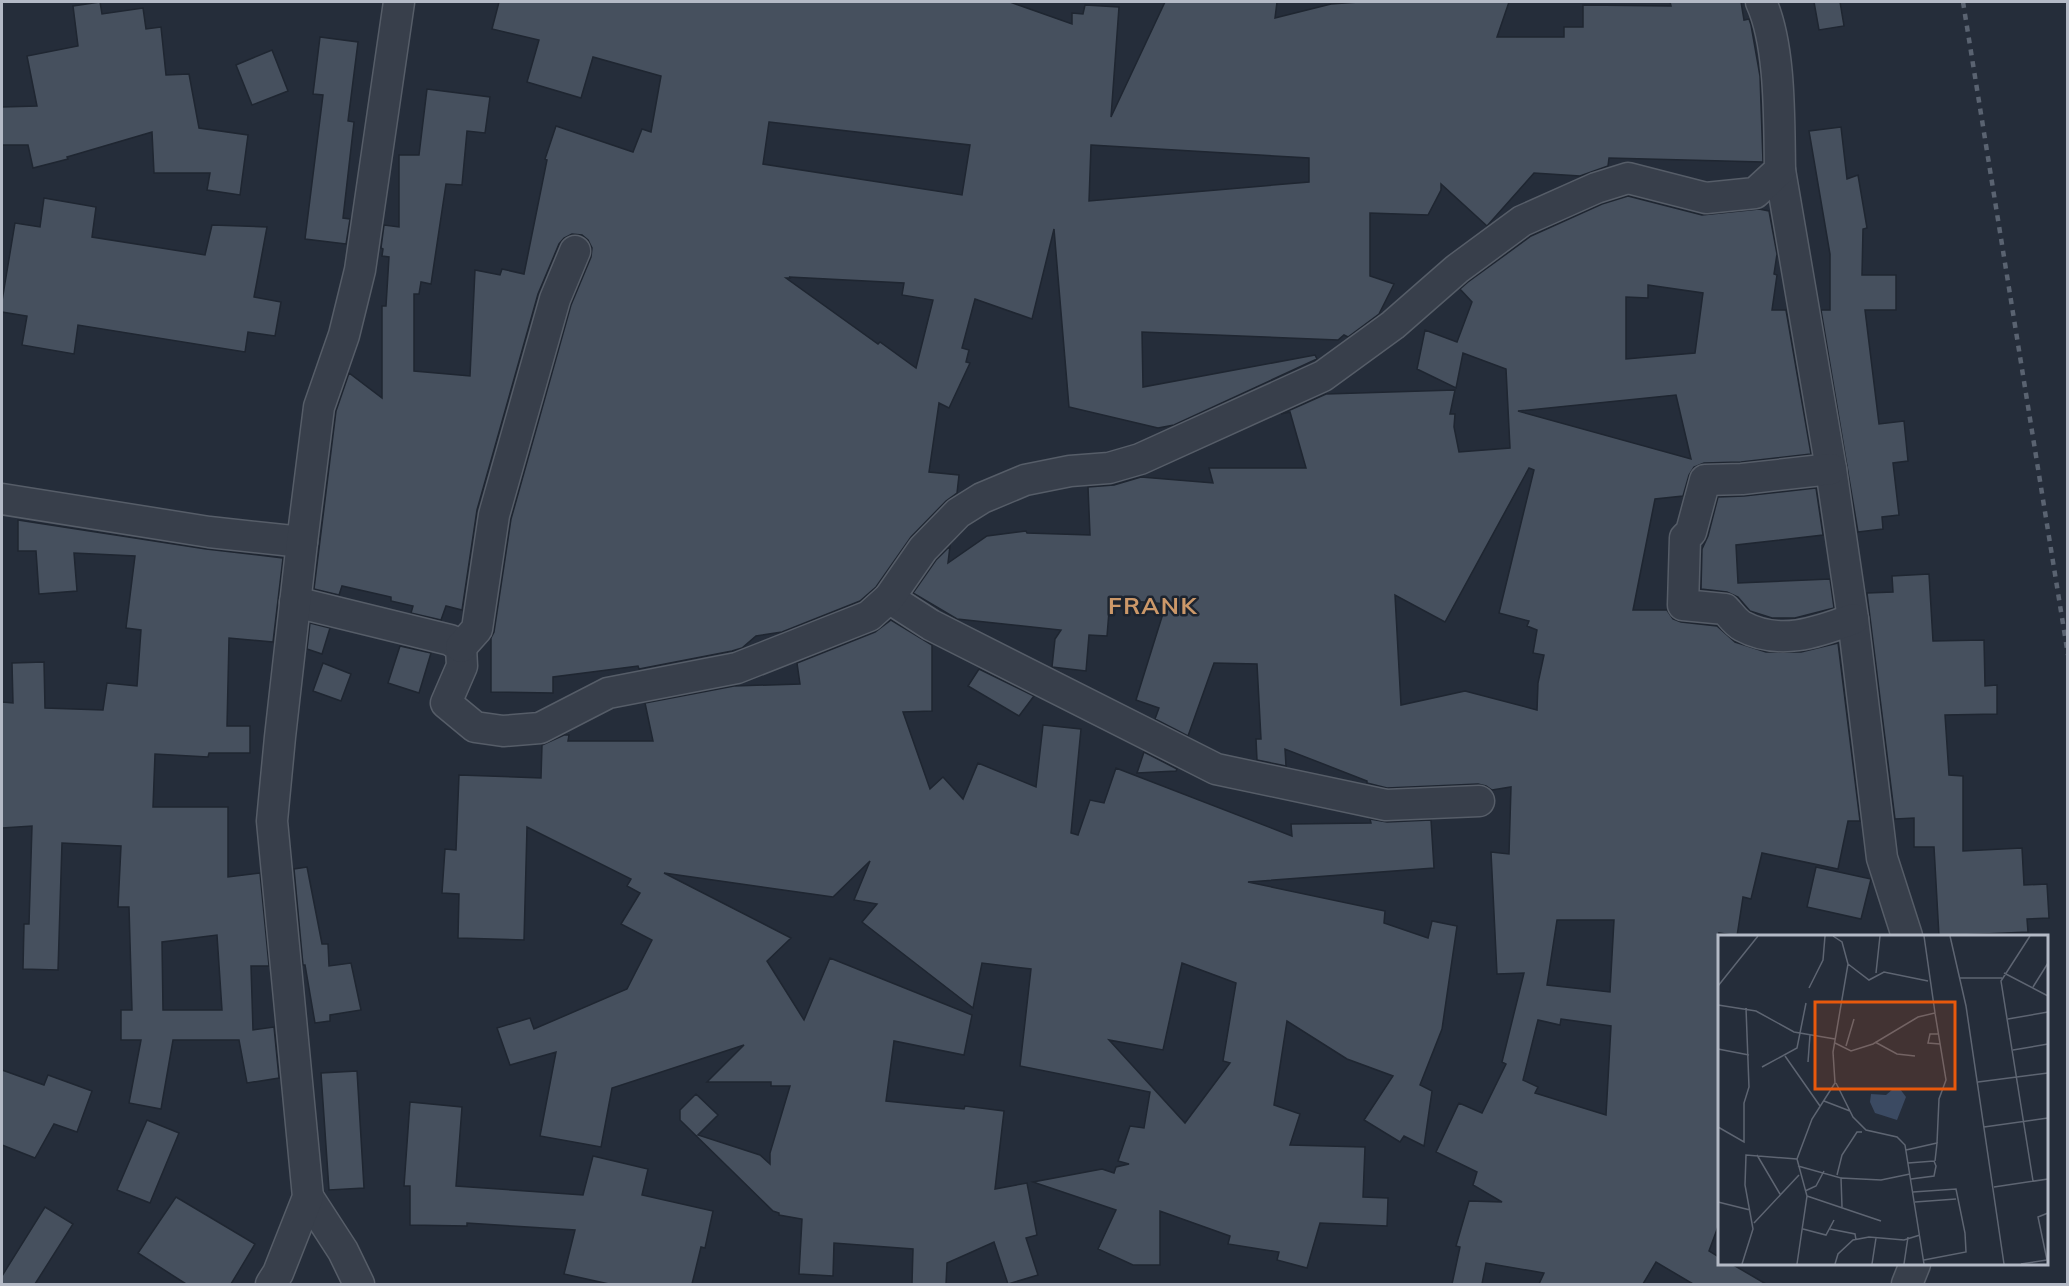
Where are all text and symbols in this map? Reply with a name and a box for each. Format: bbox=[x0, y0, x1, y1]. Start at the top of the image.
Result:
district label: FRANK bbox=[1108, 590, 1198, 620]
inset map bbox=[1718, 935, 2048, 1265]

